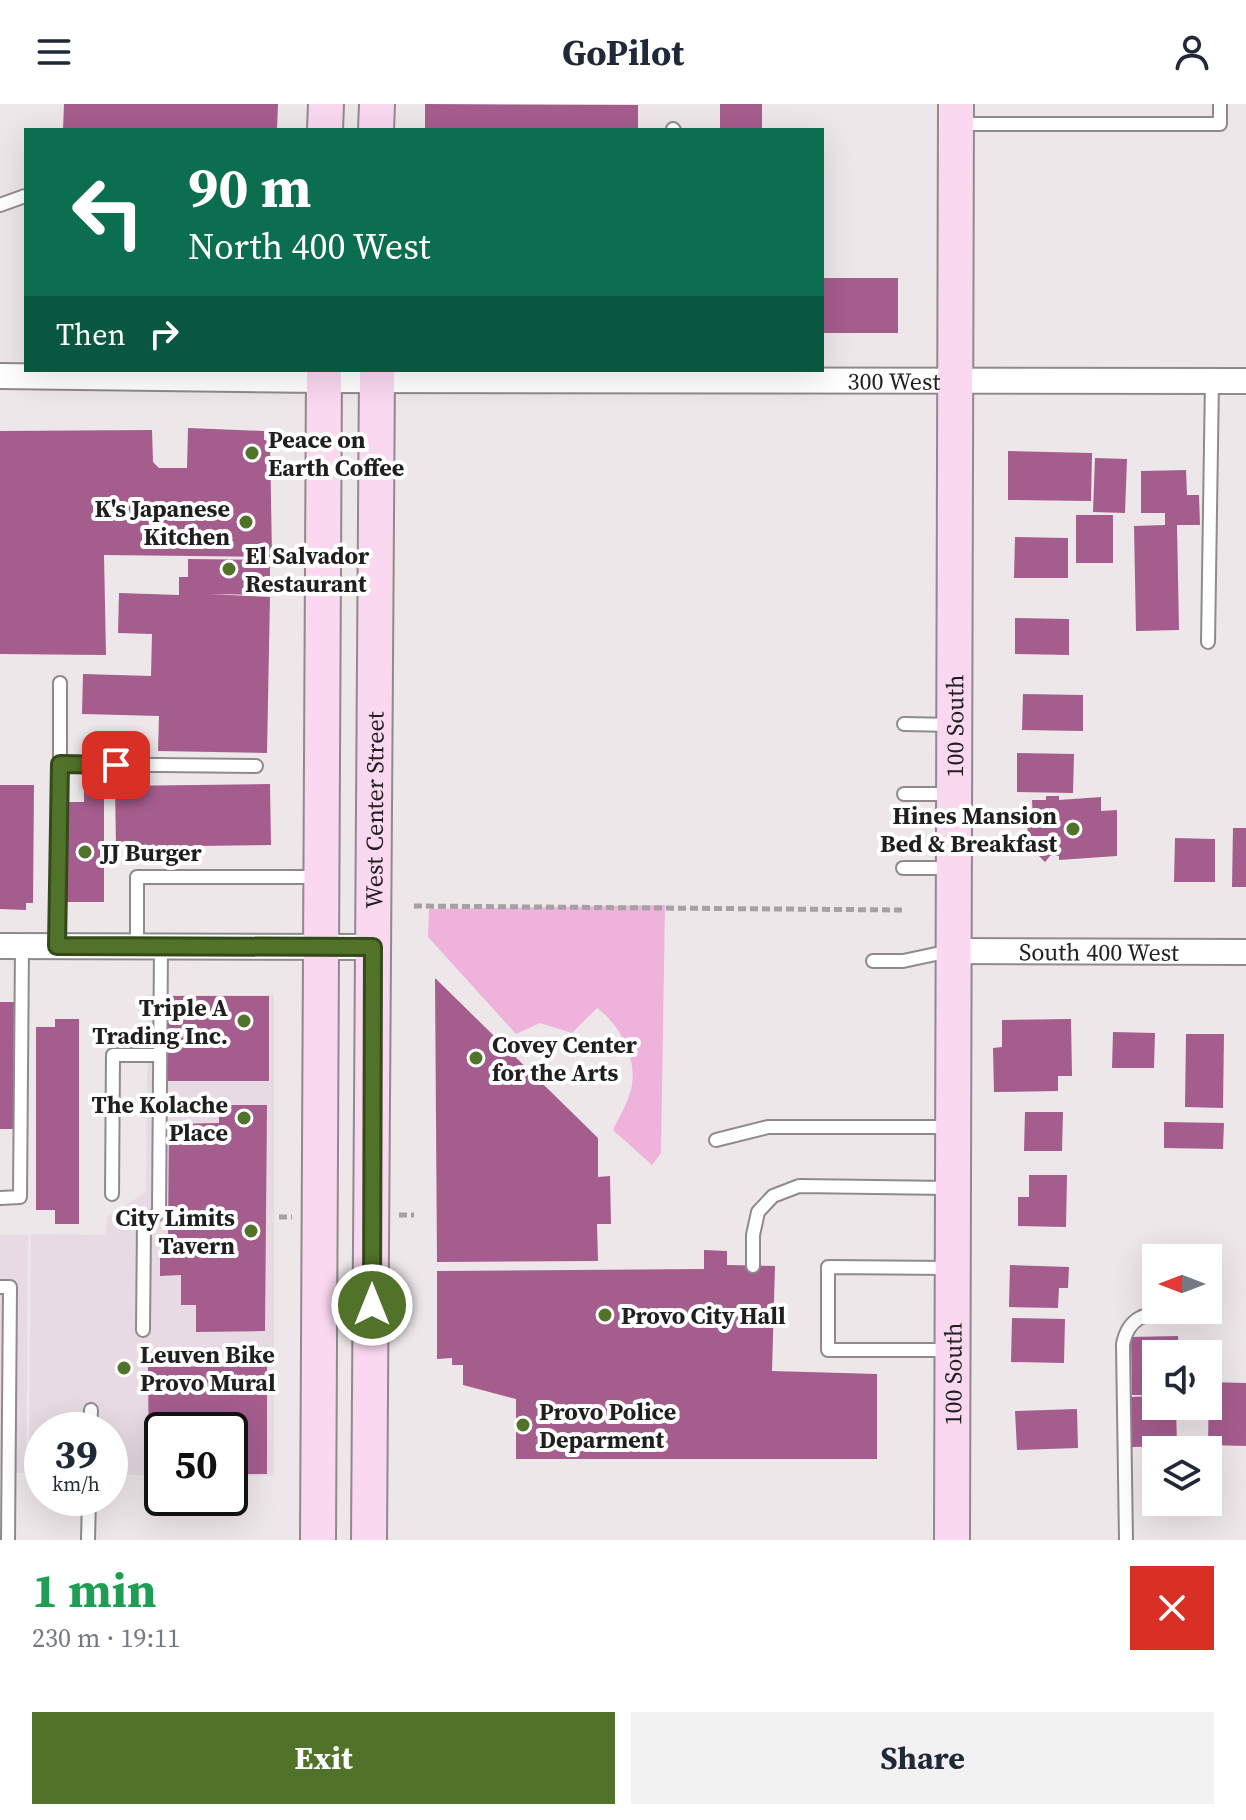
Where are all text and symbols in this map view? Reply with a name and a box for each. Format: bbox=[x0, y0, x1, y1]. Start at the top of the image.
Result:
text: GoPilot bbox=[562, 28, 684, 77]
icon: menu bbox=[32, 30, 76, 74]
icon: person bbox=[1170, 30, 1214, 74]
text: 90 m bbox=[188, 149, 311, 226]
icon: left bbox=[56, 160, 160, 264]
text: North 400 West bbox=[188, 222, 431, 271]
icon: right bbox=[142, 312, 186, 356]
text: Then bbox=[56, 314, 126, 355]
street label: 300 West bbox=[848, 364, 941, 397]
place label: Peace on Earth Coffee bbox=[268, 423, 404, 484]
marker: Peace on Earth Coffee bbox=[243, 444, 261, 462]
place label: K's Japanese Kitchen bbox=[94, 492, 230, 553]
marker: K's Japanese Kitchen bbox=[237, 513, 255, 531]
place label: El Salvador Restaurant bbox=[245, 539, 370, 600]
marker: El Salvador Restaurant bbox=[220, 560, 238, 578]
street label: 100 South bbox=[938, 674, 971, 778]
street label: West Center Street bbox=[357, 711, 391, 909]
pin bbox=[82, 731, 150, 799]
icon: arrive bbox=[94, 743, 138, 787]
place label: Hines Mansion Bed & Breakfast bbox=[880, 799, 1057, 860]
marker: Hines Mansion Bed & Breakfast bbox=[1064, 820, 1082, 838]
place label: JJ Burger bbox=[99, 836, 203, 869]
marker: JJ Burger bbox=[76, 843, 94, 861]
street label: South 400 West bbox=[1019, 935, 1179, 968]
place label: Triple A Trading Inc. bbox=[92, 991, 228, 1052]
marker: Triple A Trading Inc. bbox=[235, 1012, 253, 1030]
place label: Covey Center for the Arts bbox=[492, 1028, 638, 1089]
marker: Covey Center for the Arts bbox=[467, 1049, 485, 1067]
place label: The Kolache Place bbox=[91, 1088, 228, 1149]
marker: The Kolache Place bbox=[235, 1109, 253, 1127]
place label: City Limits Tavern bbox=[115, 1201, 235, 1262]
marker: City Limits Tavern bbox=[242, 1222, 260, 1240]
north arrow bbox=[1142, 1244, 1222, 1324]
map controls bbox=[1142, 1244, 1222, 1516]
position arrow bbox=[330, 1263, 414, 1347]
place label: Provo City Hall bbox=[621, 1299, 786, 1332]
marker: Provo City Hall bbox=[596, 1306, 614, 1324]
street label: 100 South bbox=[936, 1322, 969, 1426]
place label: Leuven Bike Provo Mural bbox=[140, 1338, 276, 1399]
button: sound bbox=[1142, 1340, 1222, 1420]
marker: Leuven Bike Provo Mural bbox=[115, 1359, 133, 1377]
place label: Provo Police Deparment bbox=[539, 1395, 676, 1456]
speed limit sign: 50 bbox=[144, 1412, 248, 1516]
marker: Provo Police Deparment bbox=[514, 1416, 532, 1434]
text: 39 bbox=[54, 1427, 98, 1481]
button: layers bbox=[1142, 1436, 1222, 1516]
text: km/h bbox=[52, 1470, 100, 1498]
text: 1 min bbox=[32, 1557, 157, 1623]
button: close bbox=[1130, 1566, 1214, 1650]
text: 230 m · 19:11 bbox=[32, 1620, 180, 1656]
button: Exit bbox=[32, 1712, 615, 1804]
button: Share bbox=[631, 1712, 1214, 1804]

